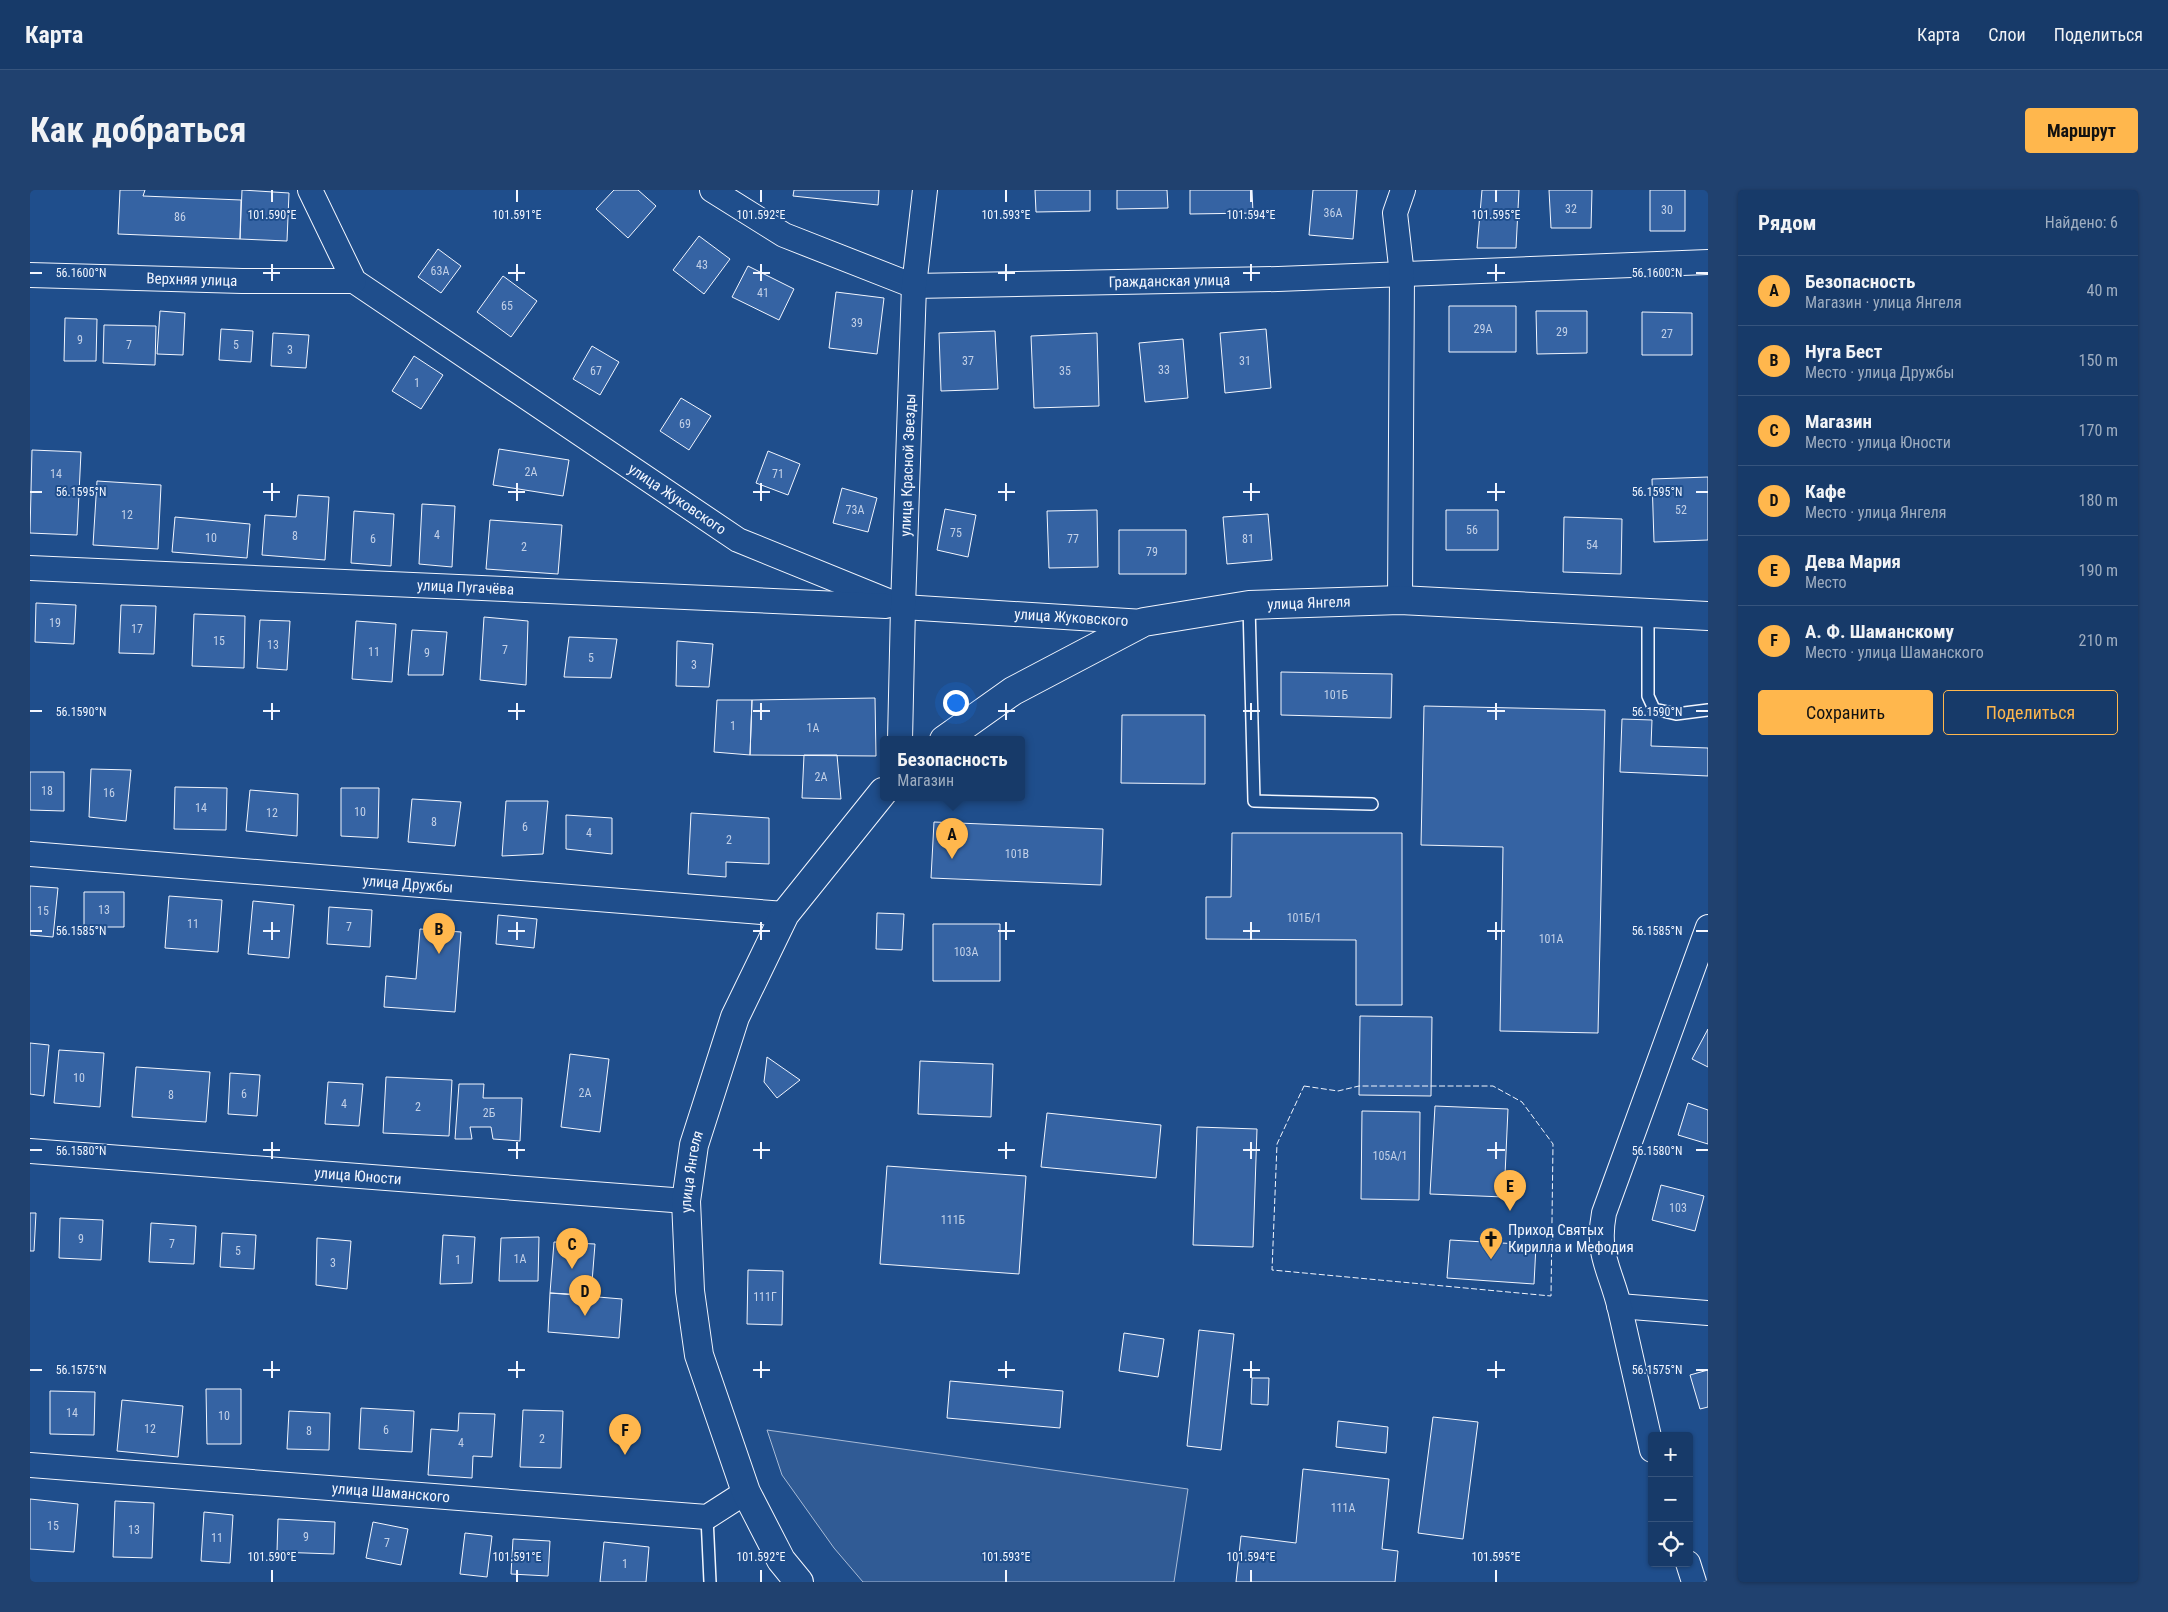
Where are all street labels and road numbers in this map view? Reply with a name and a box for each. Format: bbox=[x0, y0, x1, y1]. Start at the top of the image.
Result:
street label: Верхняя улица bbox=[146, 269, 238, 290]
street label: Гражданская улица bbox=[1108, 271, 1230, 291]
street label: улица Красной Звезды bbox=[896, 393, 919, 537]
street label: улица Жуковского bbox=[625, 460, 730, 538]
street label: улица Пугачёва bbox=[417, 576, 514, 598]
street label: улица Янгеля bbox=[1267, 593, 1351, 613]
street label: улица Жуковского bbox=[1014, 605, 1129, 630]
street label: улица Дружбы bbox=[362, 871, 454, 897]
street label: улица Янгеля bbox=[677, 1128, 707, 1213]
street label: улица Юности bbox=[314, 1164, 402, 1188]
street label: улица Шаманского bbox=[331, 1479, 451, 1506]

